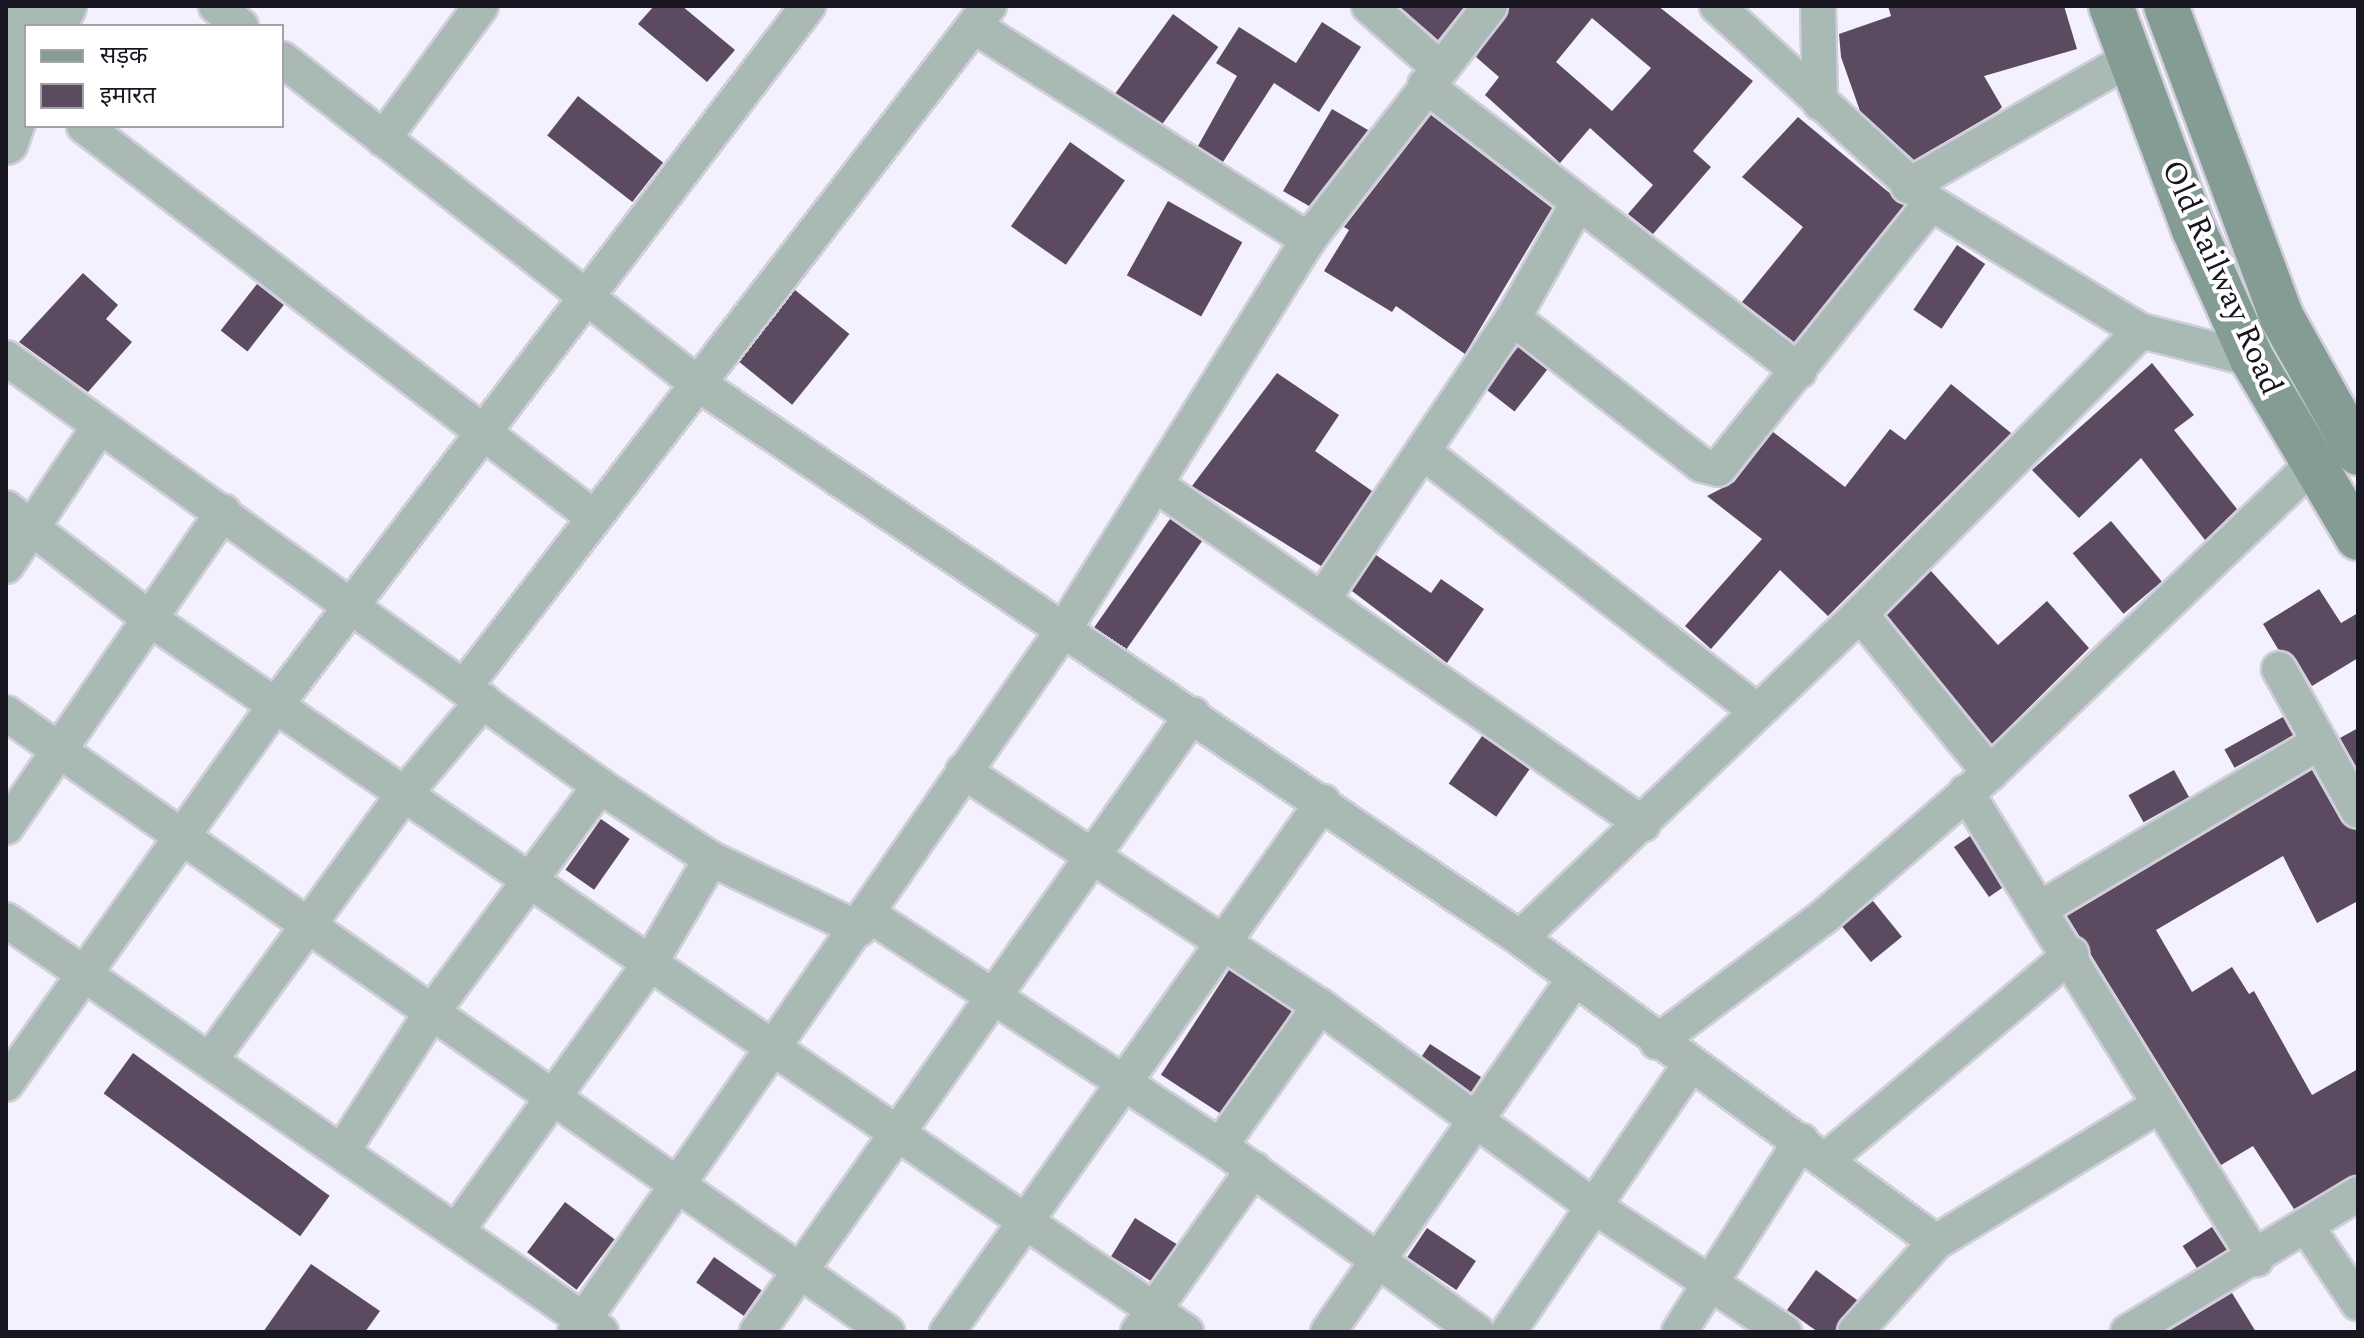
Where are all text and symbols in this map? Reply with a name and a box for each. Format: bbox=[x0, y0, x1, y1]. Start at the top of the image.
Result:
legend bbox=[24, 24, 284, 128]
text: सड़क bbox=[100, 38, 148, 74]
text: इमारत bbox=[100, 78, 156, 114]
street label: Old Railway Road bbox=[2152, 155, 2290, 401]

